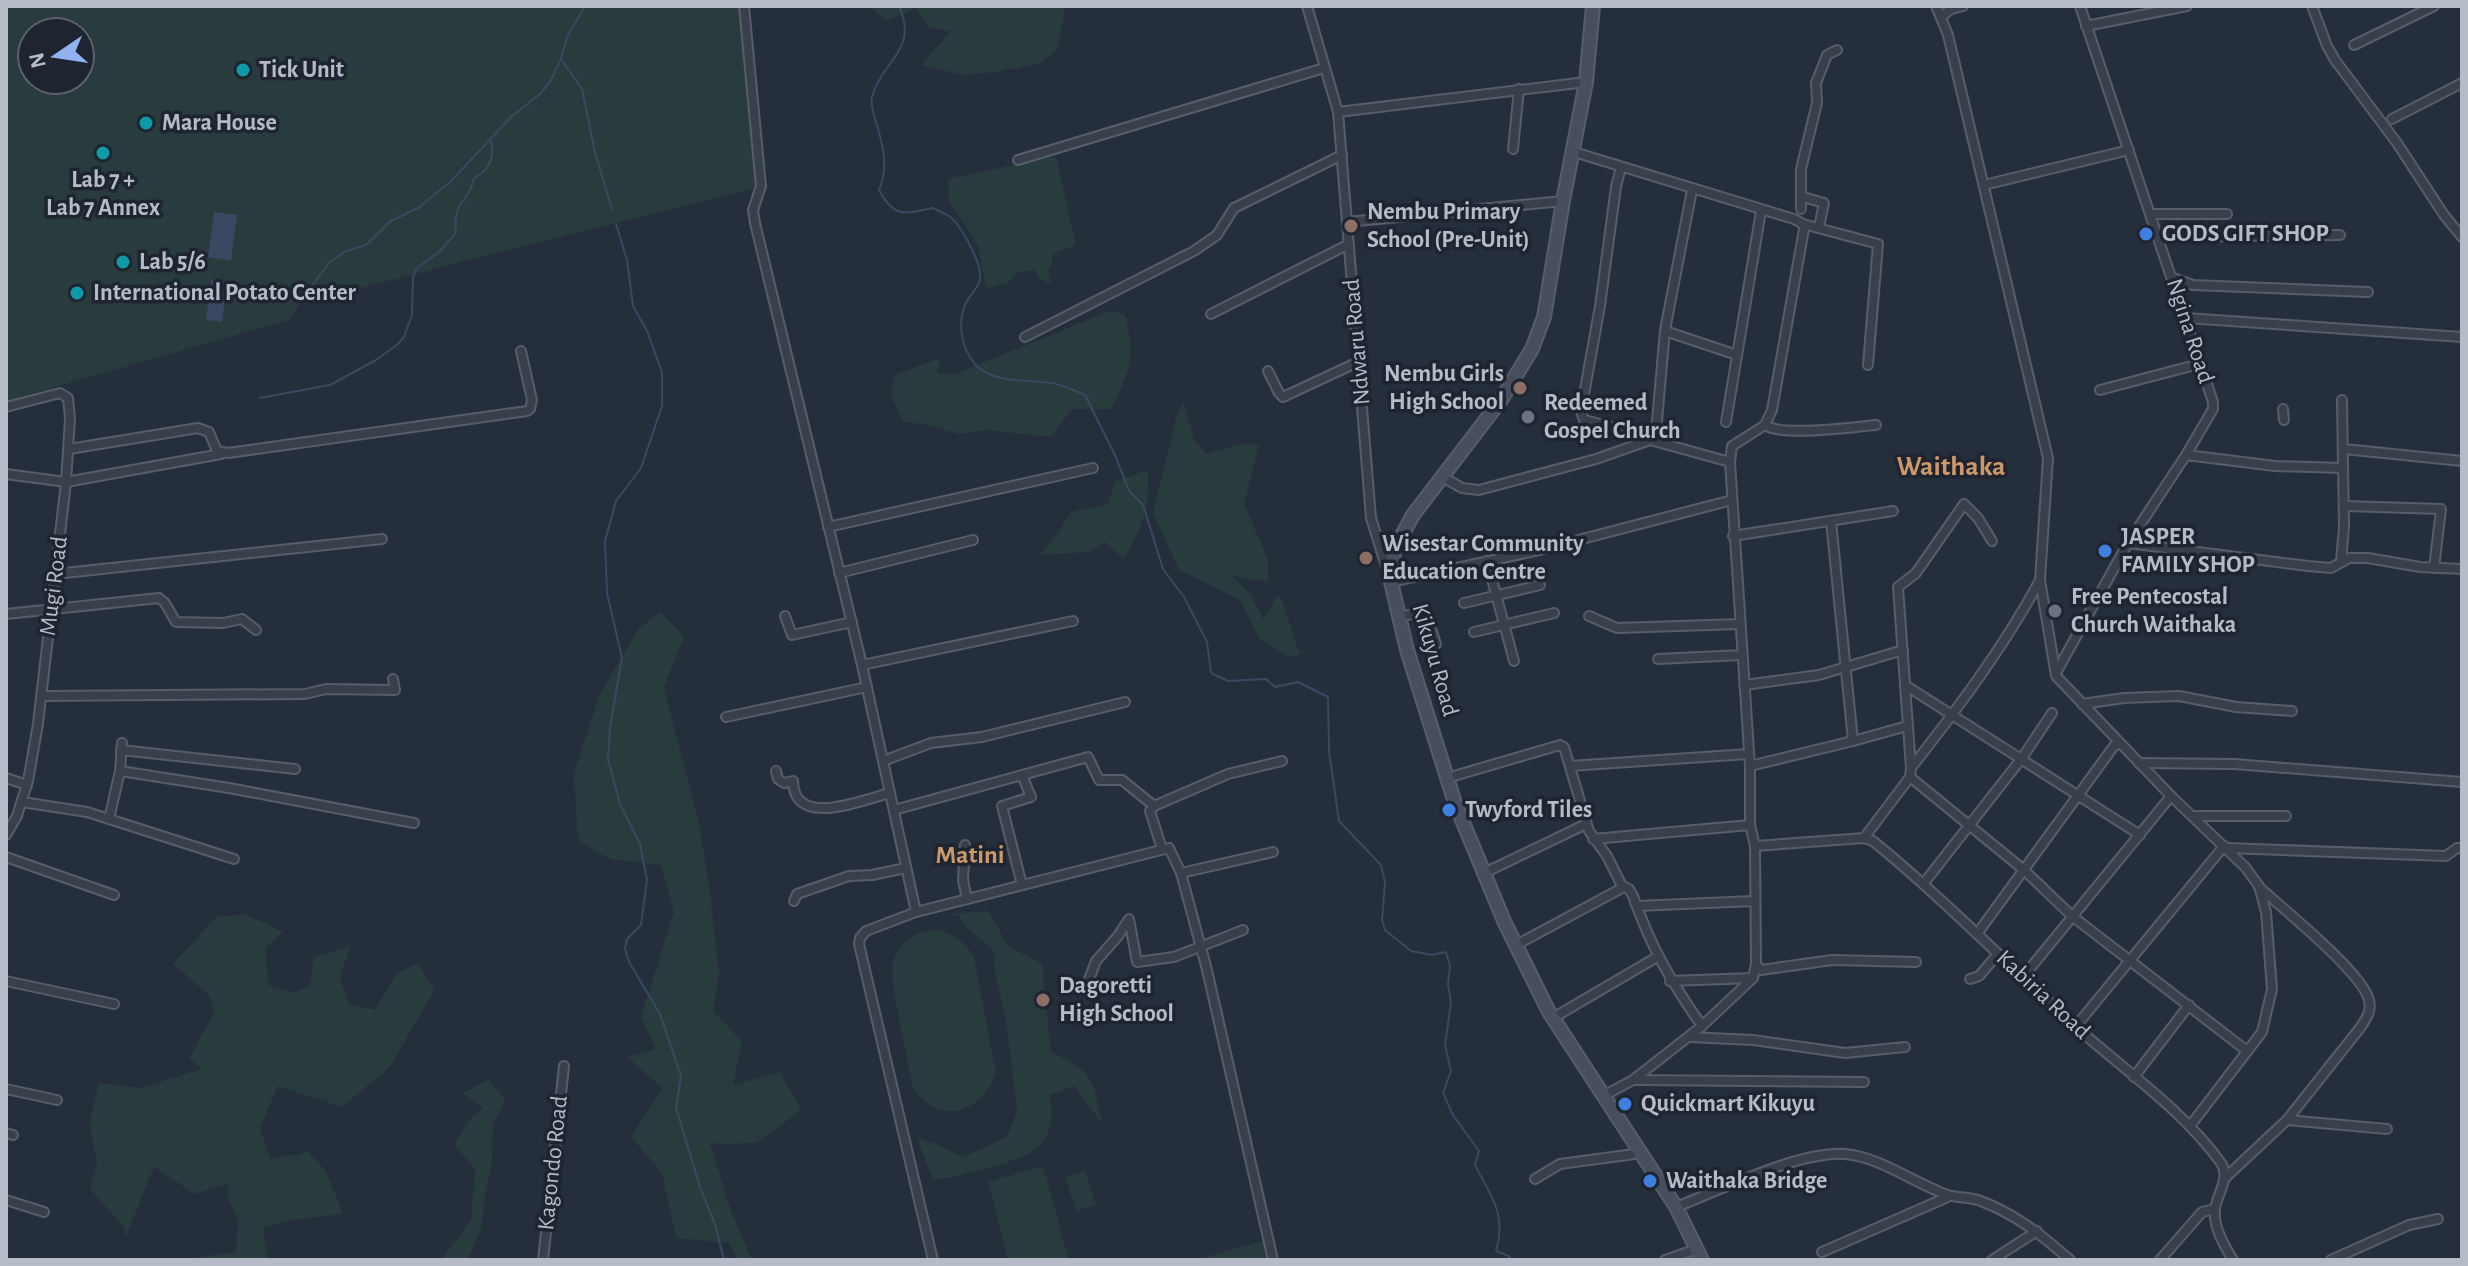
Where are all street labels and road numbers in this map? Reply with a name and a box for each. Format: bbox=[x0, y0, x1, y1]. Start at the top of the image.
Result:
street label: Ngina Road bbox=[2162, 276, 2218, 386]
street label: Ndwaru Road bbox=[1340, 278, 1374, 406]
street label: Mugi Road bbox=[36, 535, 72, 637]
street label: Kikuyu Road bbox=[1407, 601, 1463, 719]
street label: Kabiria Road bbox=[1991, 946, 2095, 1044]
street label: Kagondo Road bbox=[534, 1094, 572, 1232]

